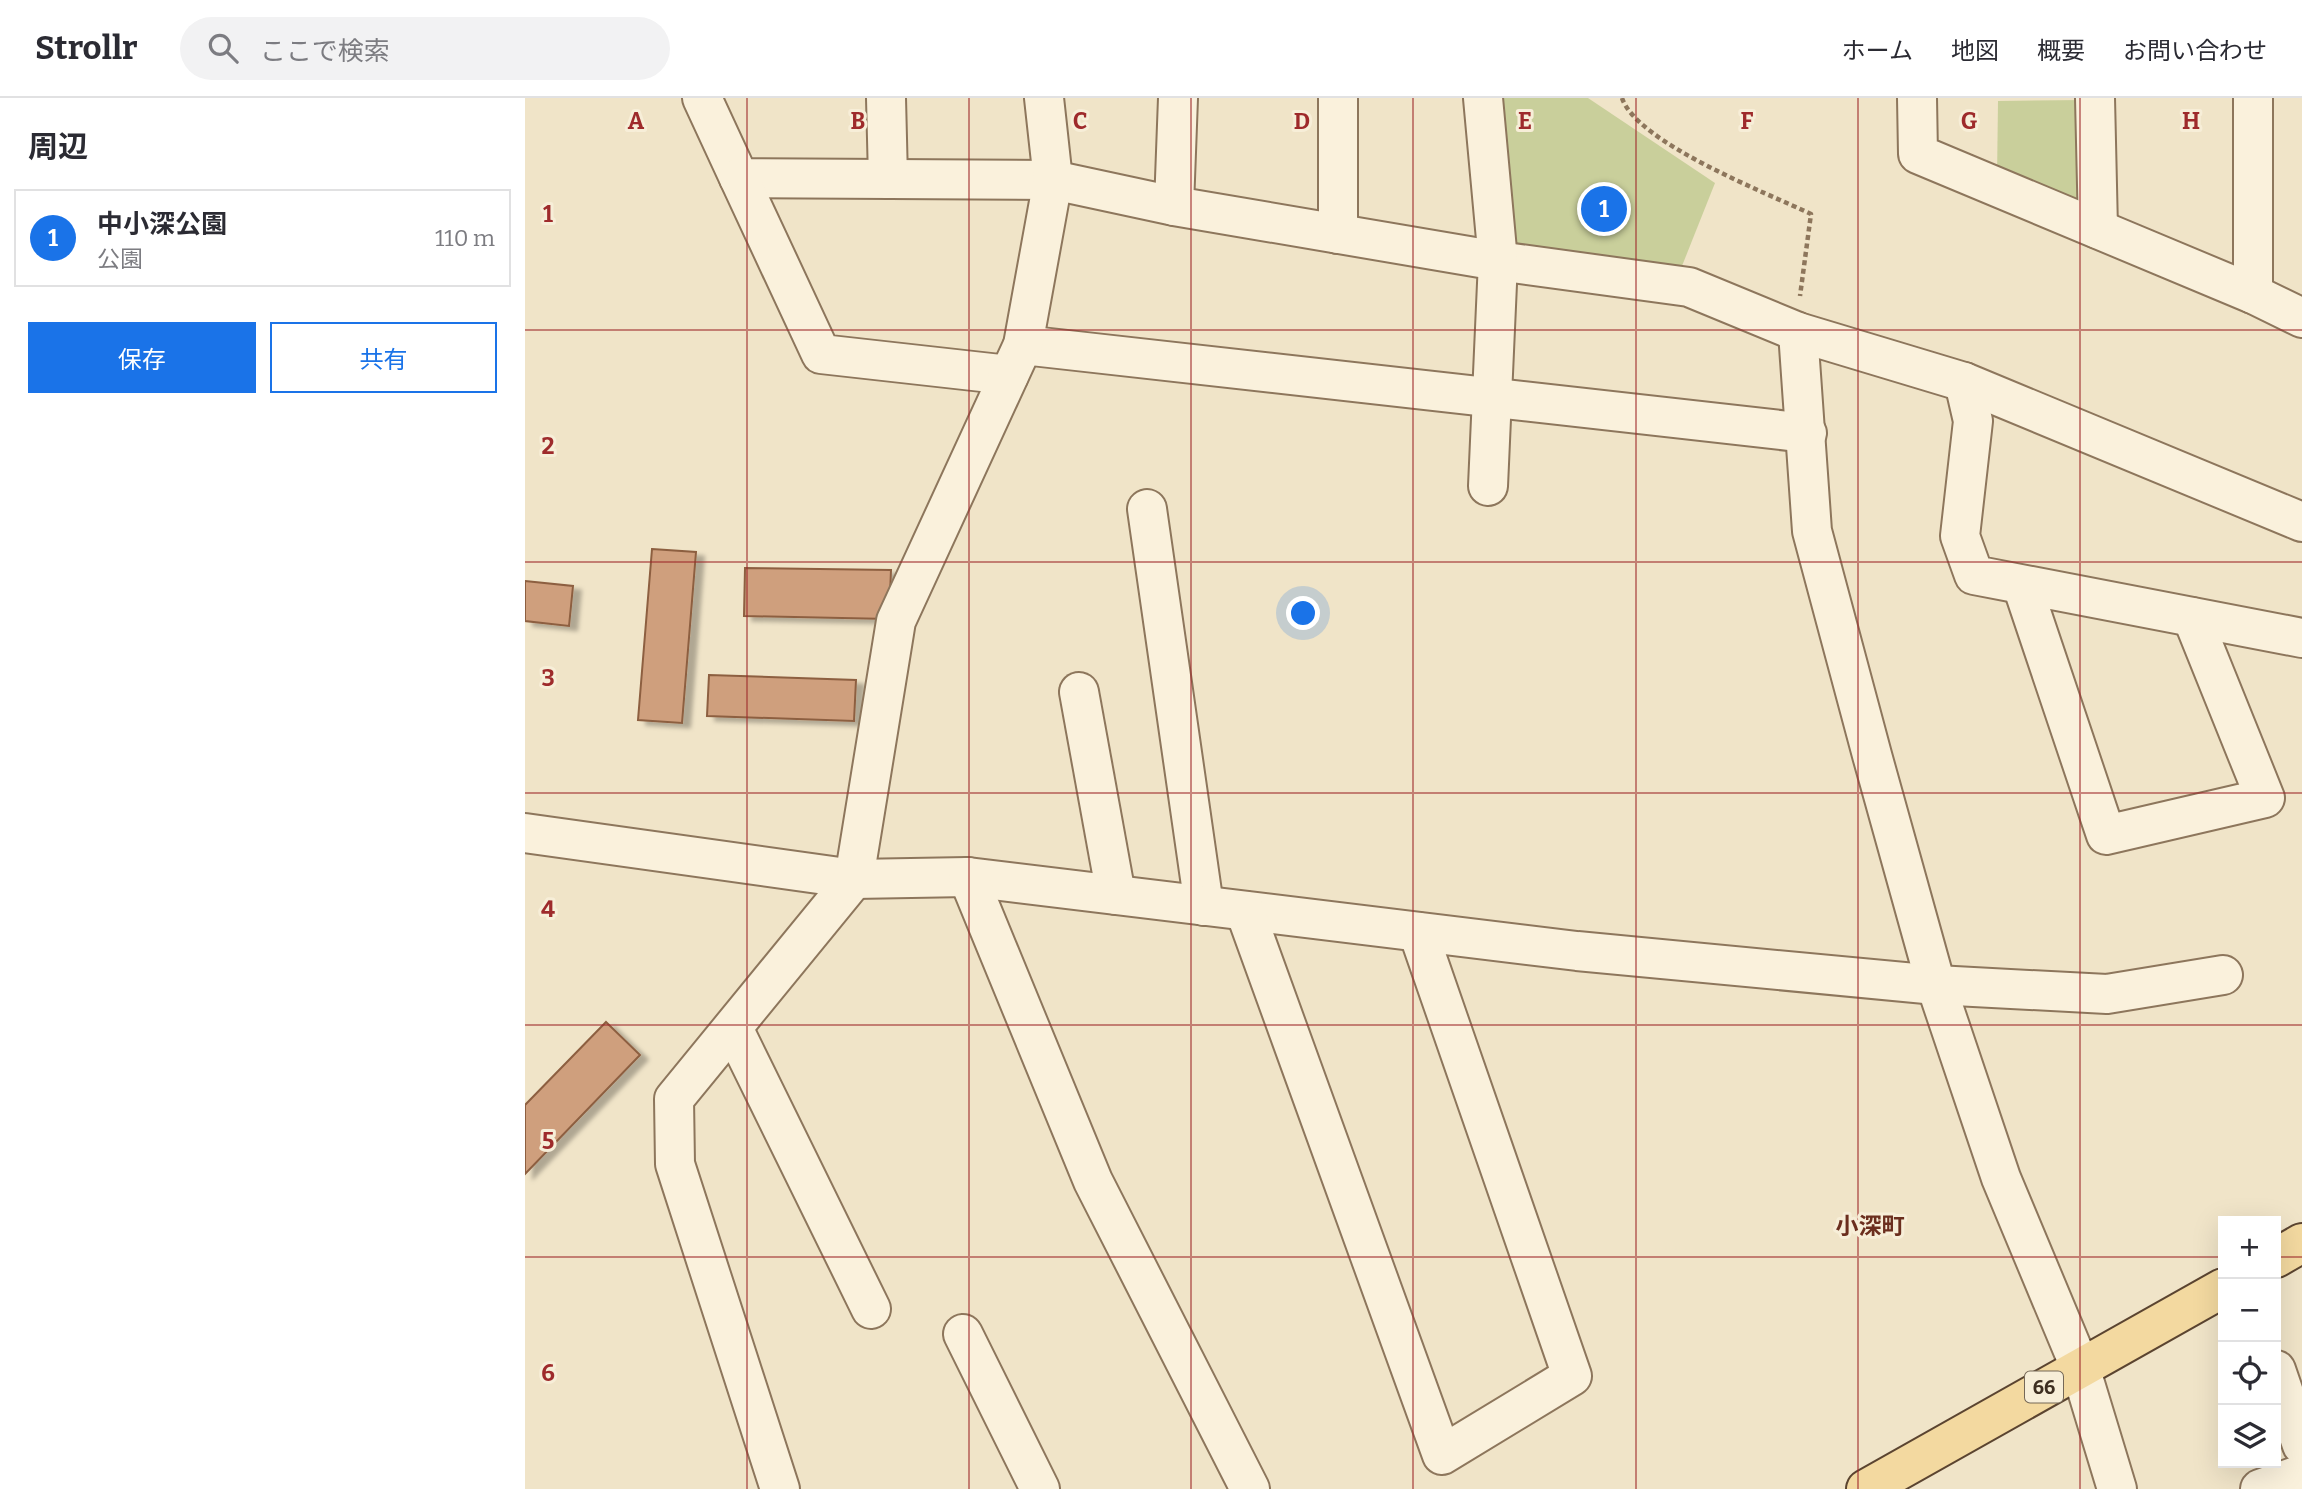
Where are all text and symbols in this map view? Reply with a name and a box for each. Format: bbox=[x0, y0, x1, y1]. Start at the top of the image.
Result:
search box bbox=[180, 17, 670, 80]
text: Strollr bbox=[35, 28, 138, 68]
icon: search bbox=[204, 29, 242, 67]
text: ここで検索 bbox=[260, 36, 390, 67]
text: ホーム bbox=[1842, 37, 1913, 65]
text: 地図 bbox=[1951, 37, 1999, 65]
text: 概要 bbox=[2037, 37, 2085, 65]
text: お問い合わせ bbox=[2123, 37, 2267, 65]
text: A bbox=[628, 107, 645, 135]
text: B bbox=[851, 107, 865, 135]
text: C bbox=[1073, 107, 1087, 135]
text: D bbox=[1294, 107, 1310, 135]
text: E bbox=[1518, 107, 1532, 135]
text: F bbox=[1741, 107, 1754, 135]
text: G bbox=[1961, 107, 1978, 135]
text: H bbox=[2182, 107, 2200, 135]
text: 周辺 bbox=[28, 129, 88, 165]
pin: 1 bbox=[1581, 183, 1627, 235]
text: 1 bbox=[543, 200, 553, 228]
text: 中小深公園 bbox=[97, 209, 227, 240]
text: 1 bbox=[48, 224, 58, 252]
text: 110 m bbox=[435, 224, 495, 252]
text: 公園 bbox=[97, 245, 143, 273]
button: 保存 bbox=[28, 322, 256, 393]
button: 共有 bbox=[270, 322, 497, 393]
text: 2 bbox=[542, 432, 555, 460]
your location bbox=[1286, 596, 1320, 630]
text: 3 bbox=[541, 664, 555, 692]
text: 4 bbox=[541, 895, 555, 923]
text: 5 bbox=[542, 1127, 554, 1155]
district label: 小深町 bbox=[1836, 1212, 1905, 1240]
map controls bbox=[2218, 1216, 2281, 1468]
button: + bbox=[2218, 1216, 2281, 1279]
button: − bbox=[2218, 1279, 2281, 1342]
button: locate bbox=[2218, 1342, 2281, 1405]
text: 6 bbox=[541, 1359, 555, 1387]
road number: 66 bbox=[2025, 1372, 2063, 1402]
button: layers bbox=[2218, 1405, 2281, 1468]

